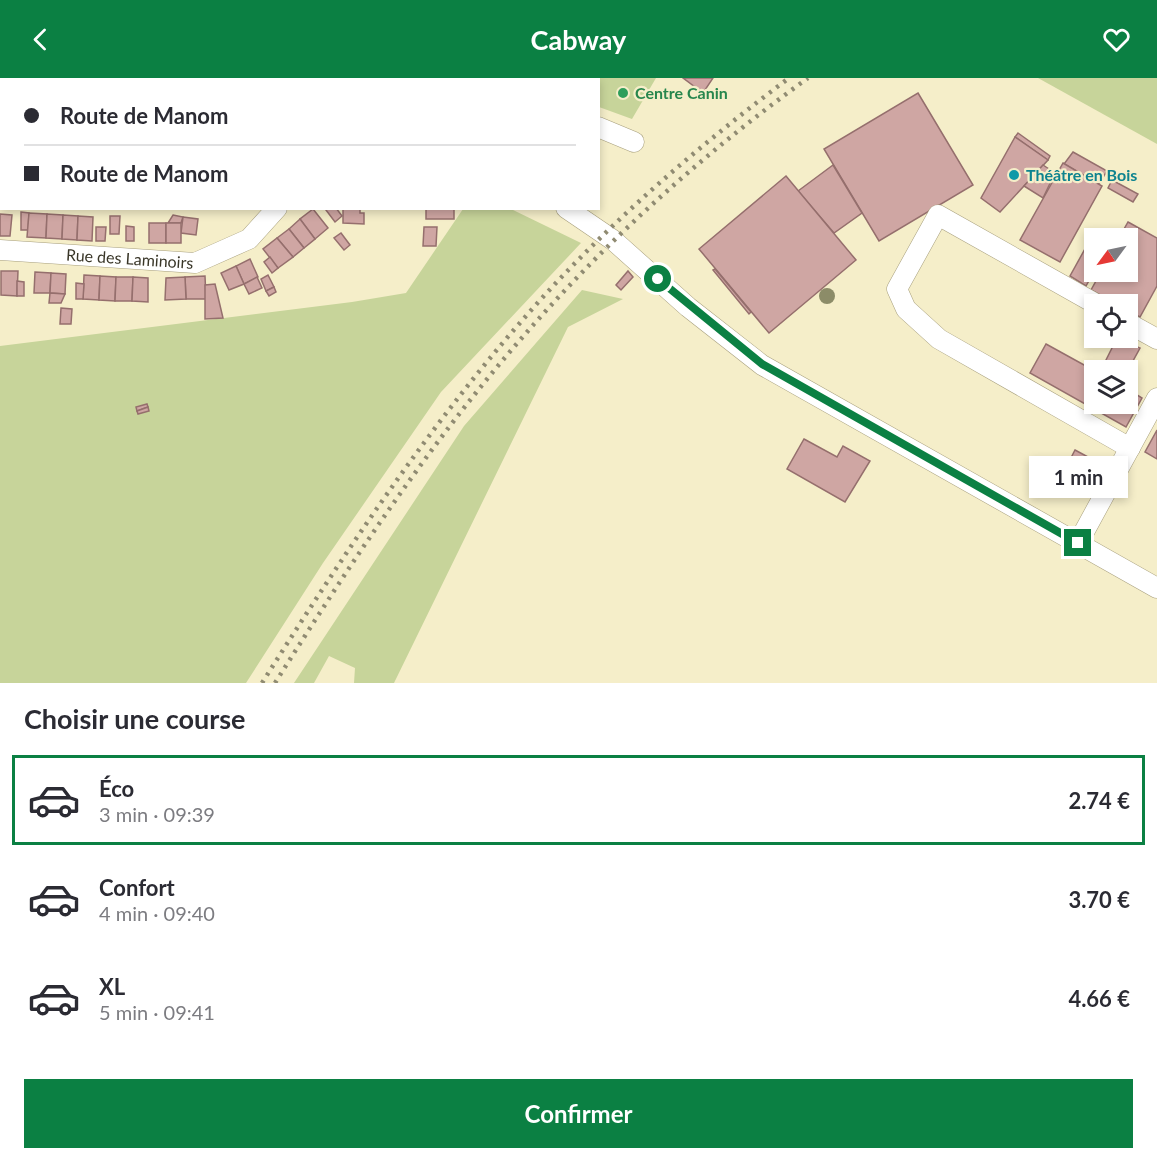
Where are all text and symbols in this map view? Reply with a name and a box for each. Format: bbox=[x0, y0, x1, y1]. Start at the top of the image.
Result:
icon: back bbox=[24, 23, 57, 56]
text: Cabway bbox=[531, 23, 626, 56]
icon: heart bbox=[1100, 23, 1133, 56]
place label: Centre Canin bbox=[635, 83, 728, 102]
marker: Centre Canin bbox=[616, 86, 630, 100]
text: Route de Manom bbox=[60, 102, 228, 129]
text: Route de Manom bbox=[60, 160, 228, 187]
place label: Théâtre en Bois bbox=[1026, 165, 1137, 184]
marker: Théâtre en Bois bbox=[1007, 168, 1021, 182]
north arrow bbox=[1084, 228, 1138, 282]
map controls bbox=[1084, 228, 1138, 414]
street label: Rue des Laminoirs bbox=[66, 244, 194, 272]
route start bbox=[644, 265, 671, 292]
button: locate bbox=[1084, 294, 1138, 348]
button: layers bbox=[1084, 360, 1138, 414]
callout: 1 min bbox=[1028, 456, 1128, 498]
text: 1 min bbox=[1054, 465, 1103, 489]
route end bbox=[1064, 529, 1091, 556]
text: Choisir une course bbox=[24, 702, 246, 735]
icon: car bbox=[27, 773, 81, 827]
text: Éco bbox=[99, 775, 134, 802]
text: 2.74 € bbox=[1068, 787, 1130, 814]
text: 3 min · 09:39 bbox=[99, 802, 215, 826]
icon: car bbox=[27, 872, 81, 926]
text: Confort bbox=[99, 874, 175, 901]
text: 3.70 € bbox=[1068, 886, 1130, 913]
text: 4 min · 09:40 bbox=[99, 901, 215, 925]
icon: car bbox=[27, 971, 81, 1025]
text: XL bbox=[99, 973, 125, 1000]
text: 4.66 € bbox=[1068, 985, 1130, 1012]
text: 5 min · 09:41 bbox=[99, 1000, 215, 1024]
button: Confirmer bbox=[24, 1079, 1133, 1148]

